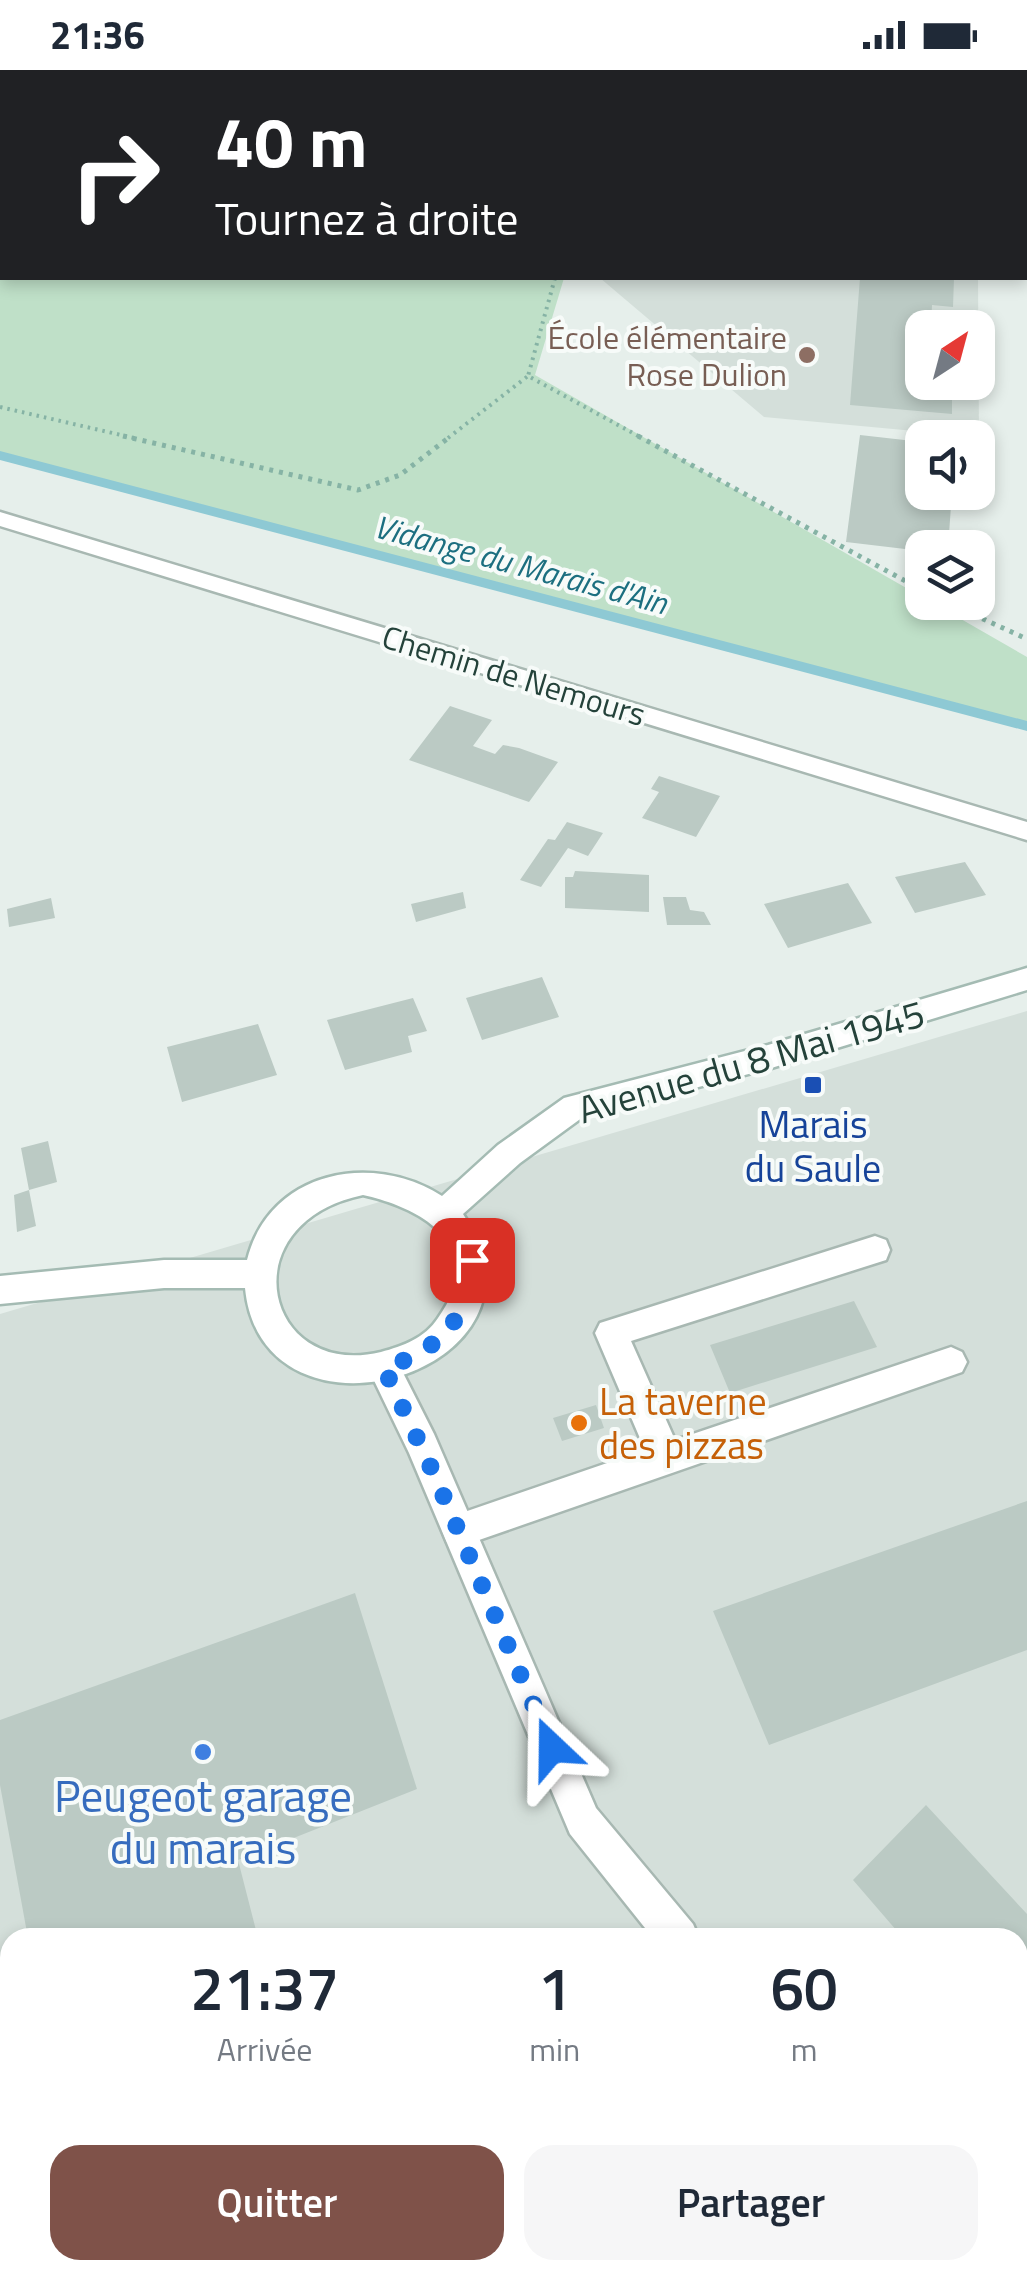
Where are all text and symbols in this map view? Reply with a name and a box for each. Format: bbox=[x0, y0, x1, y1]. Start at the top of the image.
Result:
text: 21:36 bbox=[50, 6, 145, 64]
text: 40 m bbox=[215, 88, 368, 194]
icon: right bbox=[50, 110, 180, 240]
text: Tournez à droite bbox=[215, 184, 519, 252]
north arrow bbox=[905, 310, 995, 400]
map controls bbox=[905, 310, 995, 620]
place label: École élémentaire Rose Dulion bbox=[547, 313, 787, 398]
marker: École élémentaire Rose Dulion bbox=[796, 344, 818, 366]
button: sound bbox=[905, 420, 995, 510]
water label: Vidange du Marais d'Ain bbox=[369, 502, 674, 626]
button: layers bbox=[905, 530, 995, 620]
street label: Chemin de Nemours bbox=[376, 612, 652, 738]
street label: Avenue du 8 Mai 1945 bbox=[571, 984, 931, 1138]
marker: Marais du Saule bbox=[802, 1074, 824, 1096]
place label: Marais du Saule bbox=[745, 1095, 881, 1197]
pin bbox=[430, 1218, 515, 1303]
icon: arrive bbox=[445, 1233, 500, 1288]
place label: La taverne des pizzas bbox=[599, 1372, 767, 1474]
marker: La taverne des pizzas bbox=[568, 1412, 590, 1434]
position arrow bbox=[500, 1696, 604, 1800]
marker: Peugeot garage du marais bbox=[192, 1741, 214, 1763]
place label: Peugeot garage du marais bbox=[54, 1761, 352, 1881]
text: 21:37 bbox=[190, 1942, 339, 2033]
text: 1 bbox=[538, 1942, 572, 2033]
text: 60 bbox=[771, 1942, 838, 2033]
text: Arrivée bbox=[217, 2025, 312, 2073]
text: min bbox=[529, 2025, 580, 2073]
text: m bbox=[791, 2025, 817, 2073]
button: Quitter bbox=[50, 2145, 504, 2260]
button: Partager bbox=[524, 2145, 978, 2260]

